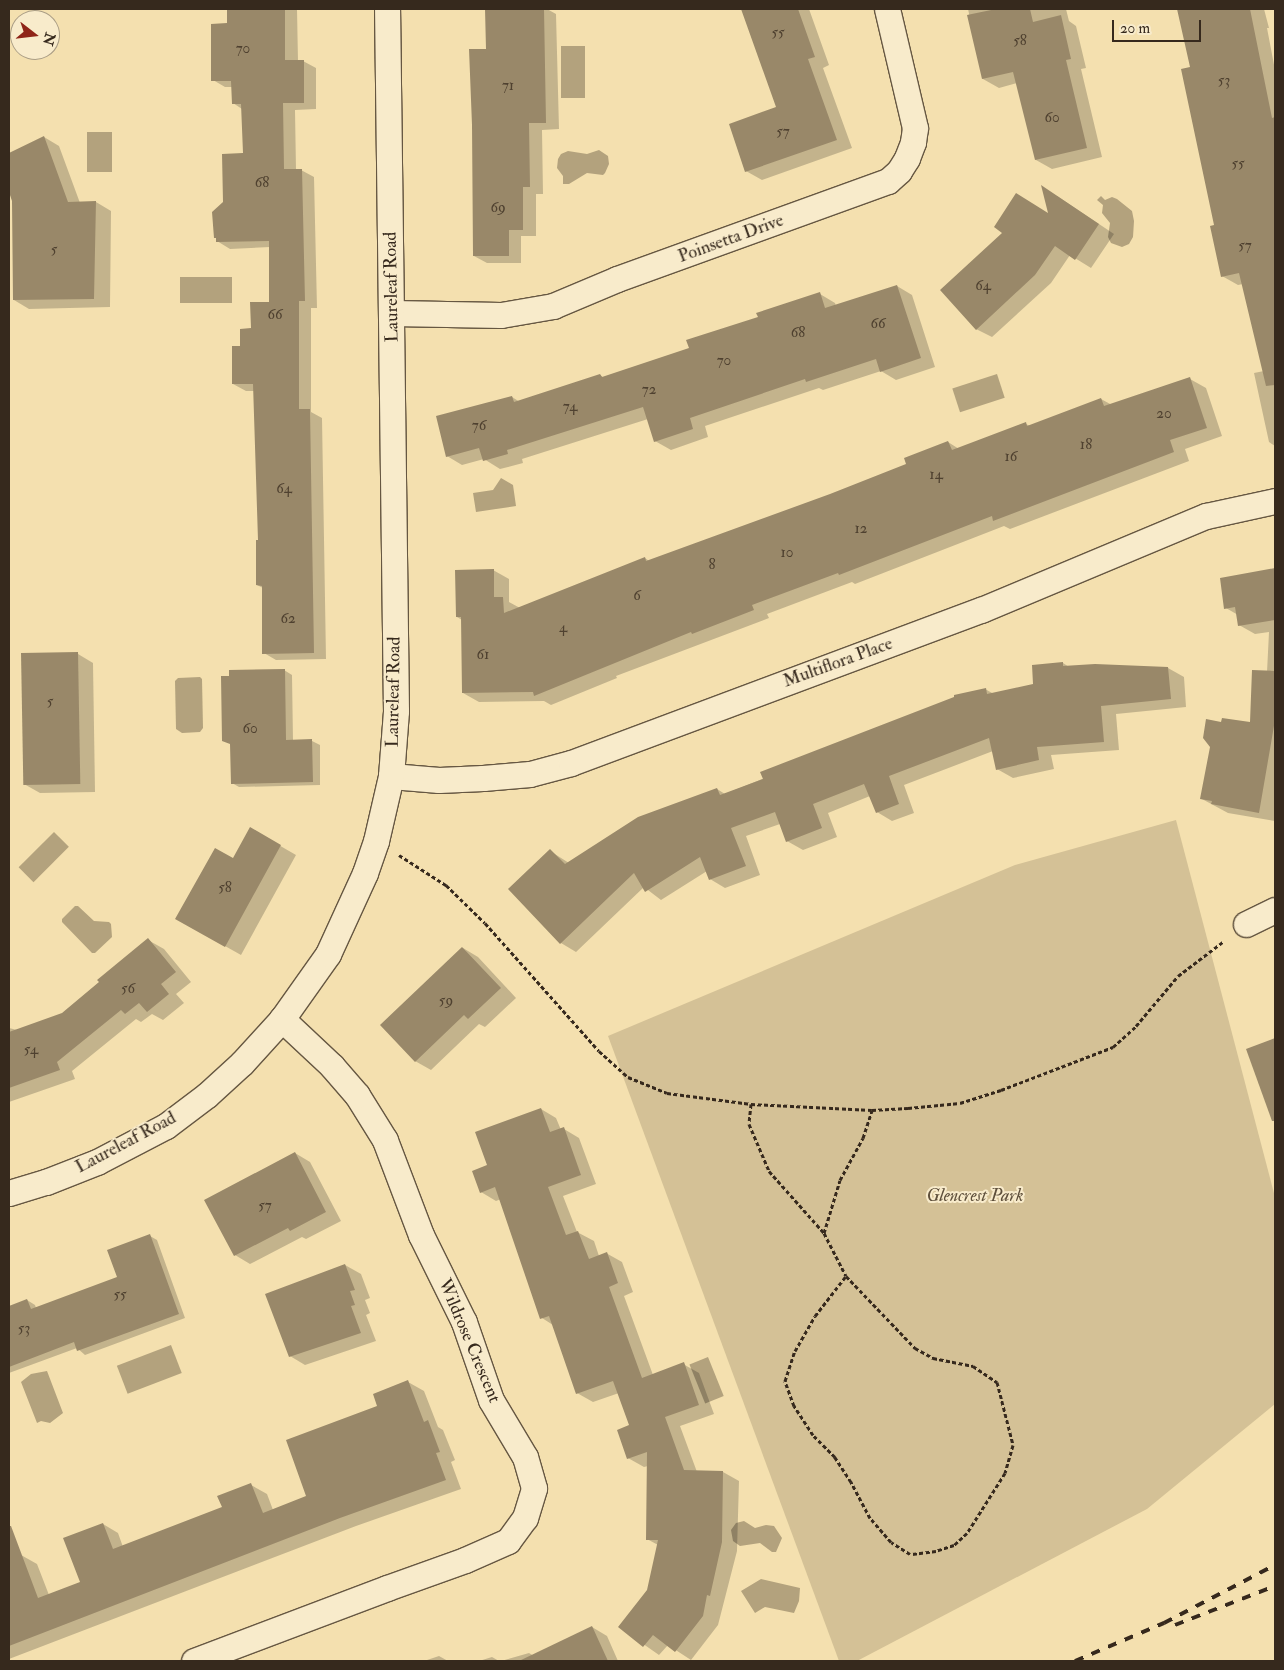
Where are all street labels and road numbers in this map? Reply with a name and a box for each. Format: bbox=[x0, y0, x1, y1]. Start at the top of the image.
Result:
street label: Poinsetta Drive bbox=[675, 210, 787, 268]
street label: Laureleaf Road bbox=[380, 231, 404, 343]
street label: Multiflora Place bbox=[780, 633, 896, 693]
street label: Laureleaf Road bbox=[382, 636, 406, 748]
street label: Laureleaf Road bbox=[72, 1107, 180, 1179]
street label: Wildrose Crescent bbox=[433, 1276, 505, 1406]

